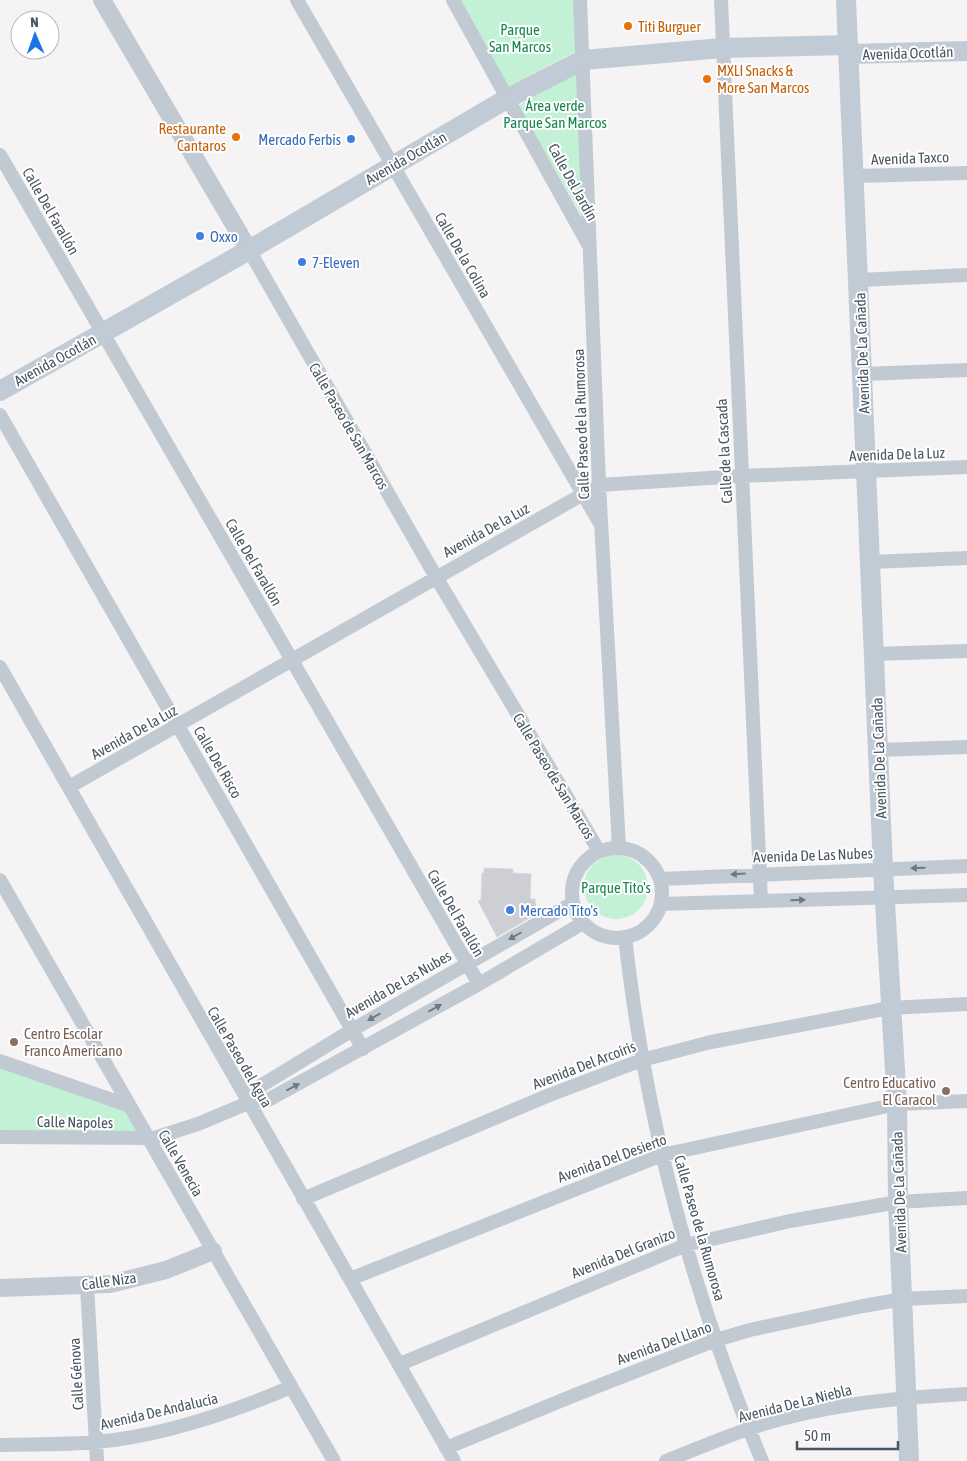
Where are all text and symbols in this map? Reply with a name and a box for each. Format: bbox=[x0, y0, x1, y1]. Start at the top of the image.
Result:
north arrow bbox=[10, 10, 60, 60]
text: N bbox=[30, 14, 39, 30]
place label: Titi Burguer bbox=[638, 18, 701, 35]
marker: Titi Burguer bbox=[622, 20, 634, 32]
park label: Parque San Marcos bbox=[489, 21, 551, 55]
street label: Avenida Ocotlán bbox=[862, 43, 954, 63]
place label: MXLI Snacks & More San Marcos bbox=[717, 62, 809, 96]
marker: MXLI Snacks & More San Marcos bbox=[701, 73, 713, 85]
park label: Área verde Parque San Marcos bbox=[503, 97, 607, 131]
place label: Restaurante Cantaros bbox=[158, 120, 226, 154]
street label: Avenida Ocotlán bbox=[362, 128, 450, 188]
marker: Restaurante Cantaros bbox=[230, 131, 242, 143]
place label: Mercado Ferbis bbox=[258, 131, 341, 148]
marker: Mercado Ferbis bbox=[345, 133, 357, 145]
street label: Calle Del Jardín bbox=[545, 140, 601, 224]
street label: Avenida Taxco bbox=[871, 148, 949, 168]
street label: Calle Del Farallón bbox=[19, 164, 83, 258]
street label: Calle De la Colina bbox=[432, 209, 494, 301]
place label: Oxxo bbox=[210, 228, 238, 245]
marker: Oxxo bbox=[194, 230, 206, 242]
place label: 7-Eleven bbox=[312, 254, 360, 271]
marker: 7-Eleven bbox=[296, 256, 308, 268]
street label: Avenida De La Cañada bbox=[851, 292, 873, 414]
street label: Avenida Ocotlán bbox=[11, 331, 99, 389]
street label: Calle Paseo de la Rumorosa bbox=[570, 348, 592, 500]
street label: Calle Paseo de San Marcos bbox=[306, 360, 392, 492]
street label: Calle de la Cascada bbox=[713, 398, 735, 504]
street label: Avenida De la Luz bbox=[849, 444, 946, 464]
street label: Avenida De la Luz bbox=[440, 499, 533, 561]
street label: Calle Del Farallón bbox=[222, 515, 286, 609]
street label: Avenida De La Cañada bbox=[868, 697, 890, 819]
street label: Avenida De la Luz bbox=[88, 701, 181, 763]
street label: Calle Paseo de San Marcos bbox=[510, 710, 598, 842]
street label: Calle Del Risco bbox=[191, 723, 245, 801]
street label: Avenida De Las Nubes bbox=[753, 844, 873, 866]
one-way arrow bbox=[910, 864, 926, 872]
street label: Calle Del Farallón bbox=[424, 866, 488, 960]
one-way arrow bbox=[730, 871, 746, 879]
park label: Parque Tito's bbox=[581, 879, 651, 896]
one-way arrow bbox=[790, 896, 806, 904]
place label: Mercado Tito's bbox=[520, 902, 598, 919]
marker: Mercado Tito's bbox=[504, 904, 516, 916]
one-way arrow bbox=[508, 932, 522, 940]
street label: Avenida De Las Nubes bbox=[342, 947, 454, 1021]
street label: Calle Paseo del Agua bbox=[204, 1004, 276, 1110]
one-way arrow bbox=[429, 1004, 442, 1013]
one-way arrow bbox=[367, 1013, 382, 1021]
place label: Centro Escolar Franco Americano bbox=[24, 1025, 122, 1059]
marker: Centro Escolar Franco Americano bbox=[8, 1036, 20, 1048]
street label: Avenida Del Arcoíris bbox=[530, 1037, 638, 1093]
place label: Centro Educativo El Caracol bbox=[843, 1074, 936, 1108]
one-way arrow bbox=[286, 1082, 300, 1091]
marker: Centro Educativo El Caracol bbox=[940, 1085, 952, 1097]
street label: Calle Napoles bbox=[37, 1113, 113, 1131]
street label: Calle Venecia bbox=[155, 1127, 207, 1199]
street label: Avenida Del Desierto bbox=[555, 1130, 669, 1186]
street label: Avenida De La Cañada bbox=[888, 1131, 910, 1253]
street label: Calle Paseo de la Rumorosa bbox=[671, 1153, 729, 1303]
street label: Avenida Del Granizo bbox=[569, 1224, 677, 1282]
street label: Calle Niza bbox=[81, 1269, 137, 1293]
street label: Avenida Del Llano bbox=[614, 1318, 714, 1368]
street label: Calle Génova bbox=[66, 1337, 86, 1411]
street label: Avenida De La Niebla bbox=[737, 1381, 854, 1425]
street label: Avenida De Andalucía bbox=[99, 1389, 220, 1433]
scale bar bbox=[797, 1418, 898, 1450]
text: 50 m bbox=[804, 1427, 831, 1444]

